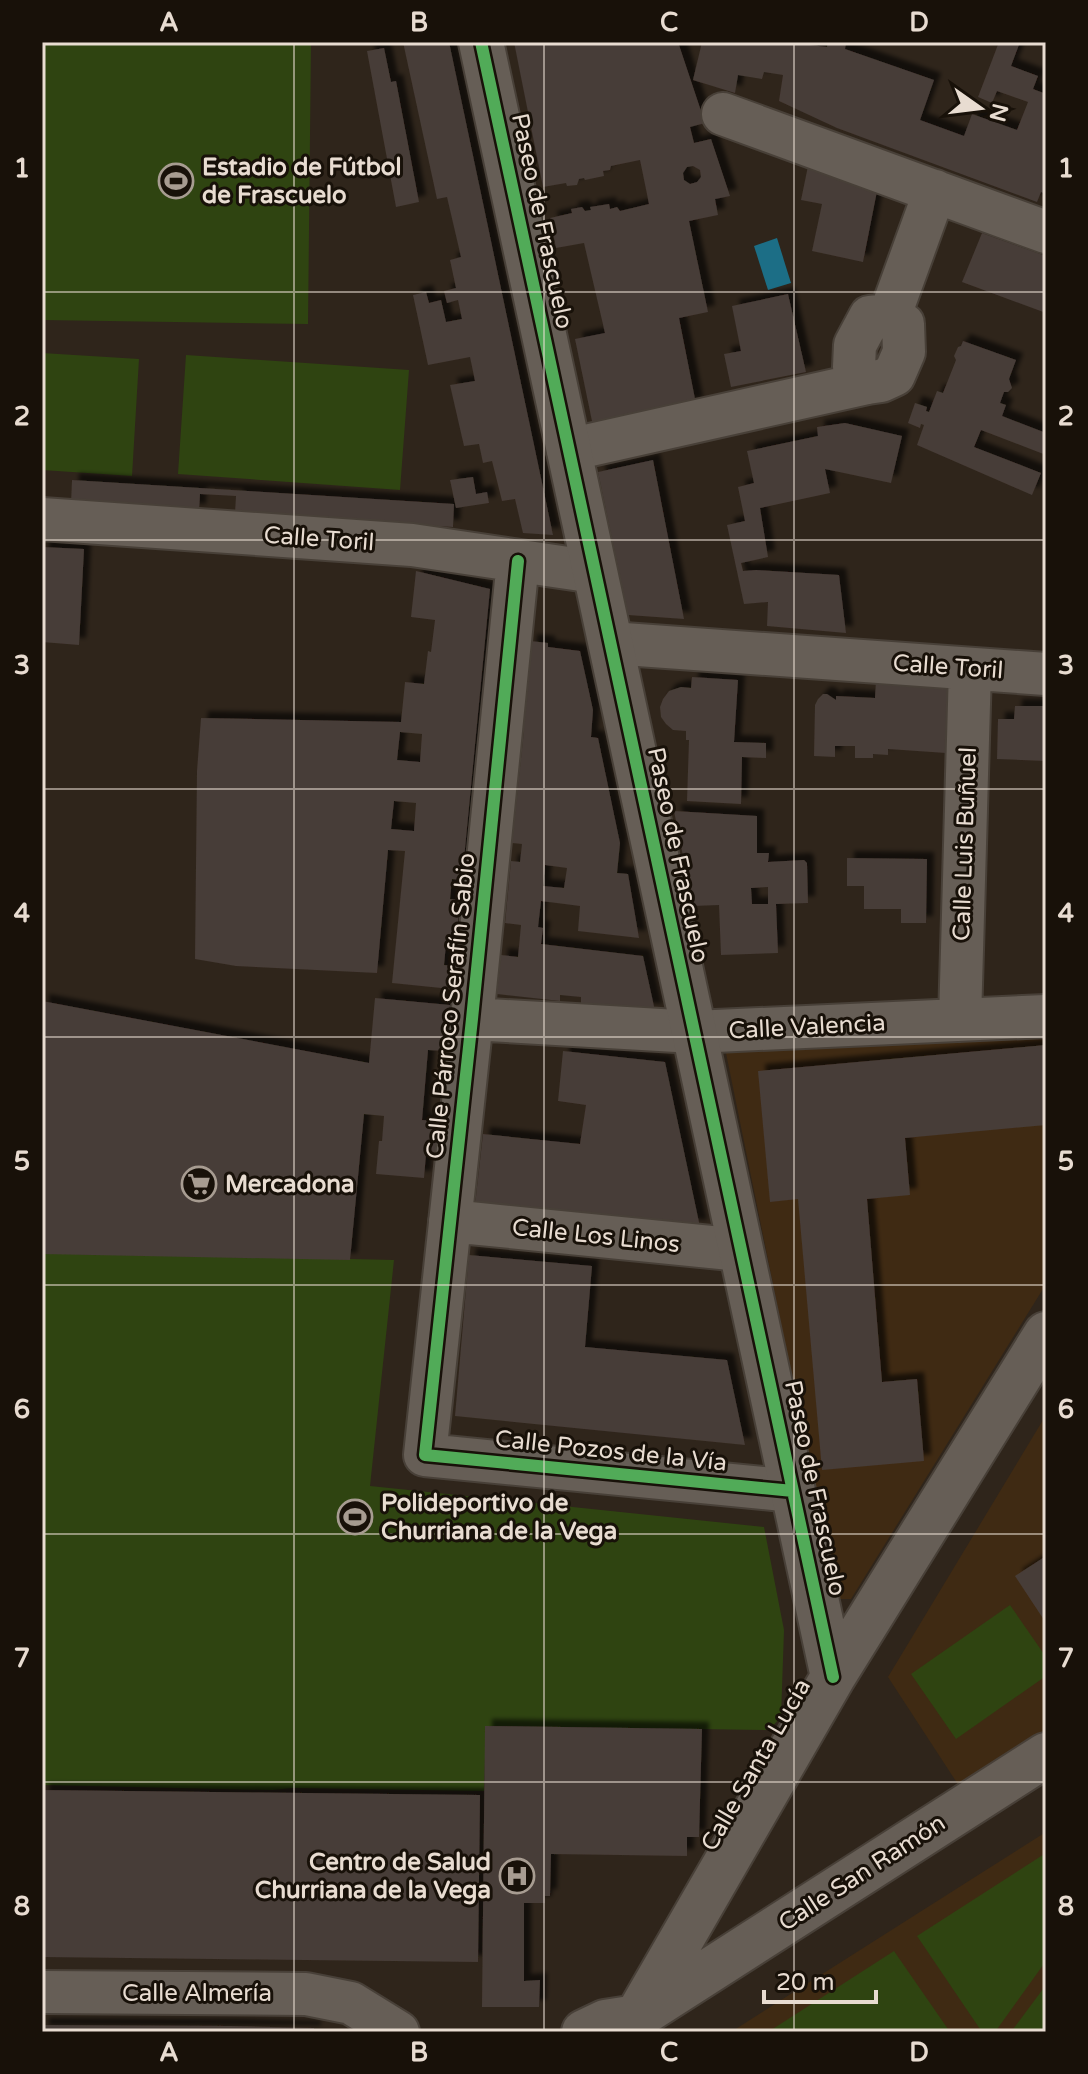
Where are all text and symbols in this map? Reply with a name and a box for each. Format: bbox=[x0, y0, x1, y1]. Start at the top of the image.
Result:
text: A bbox=[159, 7, 179, 38]
text: B bbox=[410, 7, 428, 38]
text: C bbox=[660, 7, 678, 38]
text: D bbox=[909, 7, 929, 38]
north arrow bbox=[940, 68, 1020, 148]
text: N bbox=[984, 101, 1013, 124]
street label: Paseo de Frascuelo bbox=[505, 111, 579, 331]
text: 1 bbox=[14, 153, 30, 184]
place label: Estadio de Fútbol de Frascuelo bbox=[202, 153, 401, 210]
text: 1 bbox=[1058, 153, 1074, 184]
sports icon: Estadio de Fútbol de Frascuelo bbox=[157, 162, 195, 200]
text: 2 bbox=[14, 401, 30, 432]
text: 2 bbox=[1058, 401, 1074, 432]
street label: Calle Toril bbox=[263, 521, 375, 557]
street label: Calle Toril bbox=[892, 649, 1004, 685]
text: 3 bbox=[14, 650, 30, 681]
text: 3 bbox=[1058, 650, 1074, 681]
street label: Paseo de Frascuelo bbox=[641, 745, 715, 965]
street label: Calle Luis Buñuel bbox=[947, 747, 983, 941]
street label: Calle Párroco Serafín Sabio bbox=[420, 851, 482, 1161]
text: 4 bbox=[14, 898, 30, 929]
text: 4 bbox=[1058, 898, 1074, 929]
street label: Calle Valencia bbox=[728, 1008, 886, 1046]
text: 5 bbox=[14, 1146, 30, 1177]
text: 5 bbox=[1058, 1146, 1074, 1177]
supermarket icon: Mercadona bbox=[180, 1165, 218, 1203]
place label: Mercadona bbox=[225, 1170, 354, 1199]
street label: Calle Los Linos bbox=[511, 1213, 681, 1259]
street label: Paseo de Frascuelo bbox=[778, 1378, 852, 1598]
text: 6 bbox=[14, 1394, 30, 1425]
text: 6 bbox=[1058, 1394, 1074, 1425]
street label: Calle Pozos de la Vía bbox=[494, 1424, 728, 1478]
place label: Polideportivo de Churriana de la Vega bbox=[381, 1489, 617, 1546]
sports icon: Polideportivo de Churriana de la Vega bbox=[336, 1498, 374, 1536]
text: 7 bbox=[14, 1643, 30, 1674]
text: 7 bbox=[1058, 1643, 1074, 1674]
street label: Calle Santa Lucía bbox=[695, 1674, 817, 1856]
street label: Calle San Ramón bbox=[773, 1808, 951, 1938]
place label: Centro de Salud Churriana de la Vega bbox=[255, 1848, 491, 1905]
hospital icon: Centro de Salud Churriana de la Vega bbox=[498, 1857, 536, 1895]
text: 8 bbox=[14, 1891, 30, 1922]
text: 8 bbox=[1058, 1891, 1074, 1922]
scale bar bbox=[764, 1954, 876, 2004]
text: 20 m bbox=[776, 1968, 834, 1997]
street label: Calle Almería bbox=[122, 1979, 272, 2008]
text: A bbox=[159, 2037, 179, 2068]
text: B bbox=[410, 2037, 428, 2068]
text: C bbox=[660, 2037, 678, 2068]
text: D bbox=[909, 2037, 929, 2068]

